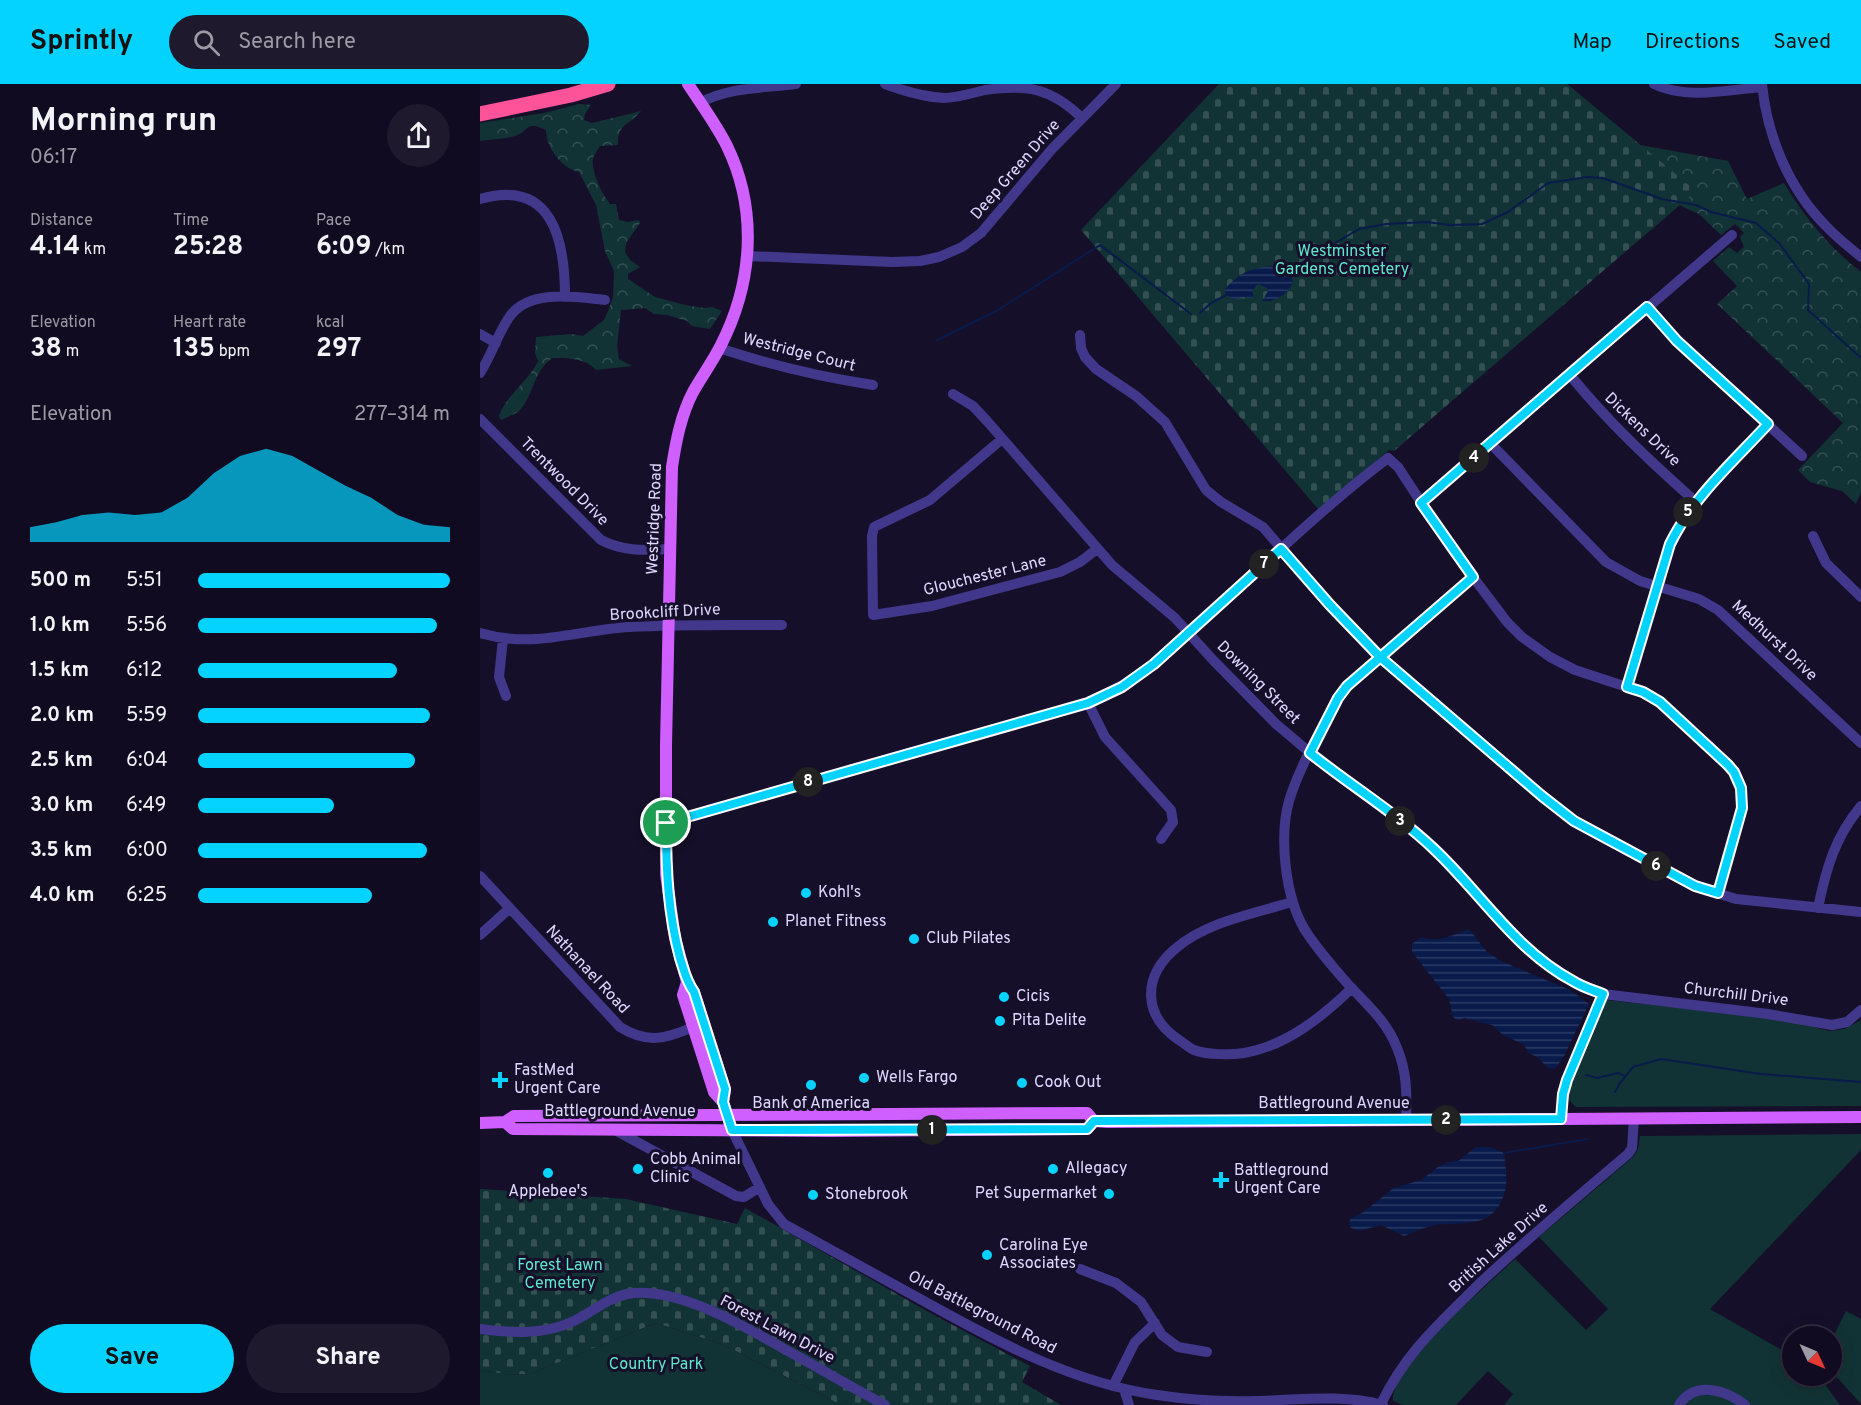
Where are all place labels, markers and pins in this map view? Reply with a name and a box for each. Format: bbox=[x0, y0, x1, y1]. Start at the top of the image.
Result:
pin: 4 bbox=[1459, 443, 1489, 473]
pin: 5 bbox=[1673, 497, 1703, 527]
pin: 7 bbox=[1249, 549, 1279, 579]
pin: 8 bbox=[793, 767, 823, 797]
pin bbox=[640, 797, 691, 848]
pin: 3 bbox=[1385, 806, 1415, 836]
pin: 6 bbox=[1641, 851, 1671, 881]
place label: Kohl's bbox=[818, 883, 861, 903]
marker: Kohl's bbox=[799, 886, 813, 900]
place label: Planet Fitness bbox=[785, 912, 887, 932]
marker: Planet Fitness bbox=[766, 915, 780, 929]
place label: Club Pilates bbox=[926, 929, 1011, 949]
marker: Club Pilates bbox=[907, 932, 921, 946]
place label: Cicis bbox=[1016, 987, 1050, 1007]
marker: Cicis bbox=[997, 990, 1011, 1004]
place label: Pita Delite bbox=[1012, 1011, 1086, 1031]
marker: Pita Delite bbox=[993, 1014, 1007, 1028]
place label: FastMed Urgent Care bbox=[514, 1061, 601, 1099]
place label: Wells Fargo bbox=[876, 1068, 957, 1088]
marker: FastMed Urgent Care bbox=[491, 1071, 509, 1089]
marker: Wells Fargo bbox=[857, 1071, 871, 1085]
place label: Cook Out bbox=[1034, 1073, 1102, 1093]
marker: Cook Out bbox=[1015, 1076, 1029, 1090]
marker: Bank of America bbox=[804, 1078, 818, 1092]
place label: Bank of America bbox=[752, 1094, 870, 1114]
pin: 2 bbox=[1431, 1105, 1461, 1135]
pin: 1 bbox=[917, 1115, 947, 1145]
place label: Cobb Animal Clinic bbox=[650, 1150, 741, 1188]
place label: Allegacy bbox=[1065, 1159, 1128, 1179]
place label: Battleground Urgent Care bbox=[1234, 1161, 1329, 1199]
marker: Cobb Animal Clinic bbox=[631, 1162, 645, 1176]
marker: Allegacy bbox=[1046, 1162, 1060, 1176]
marker: Applebee's bbox=[541, 1166, 555, 1180]
marker: Battleground Urgent Care bbox=[1212, 1171, 1230, 1189]
place label: Applebee's bbox=[508, 1182, 588, 1202]
place label: Pet Supermarket bbox=[975, 1184, 1097, 1204]
place label: Stonebrook bbox=[825, 1185, 908, 1205]
marker: Pet Supermarket bbox=[1102, 1187, 1116, 1201]
marker: Stonebrook bbox=[806, 1188, 820, 1202]
place label: Carolina Eye Associates bbox=[999, 1236, 1088, 1274]
marker: Carolina Eye Associates bbox=[980, 1248, 994, 1262]

